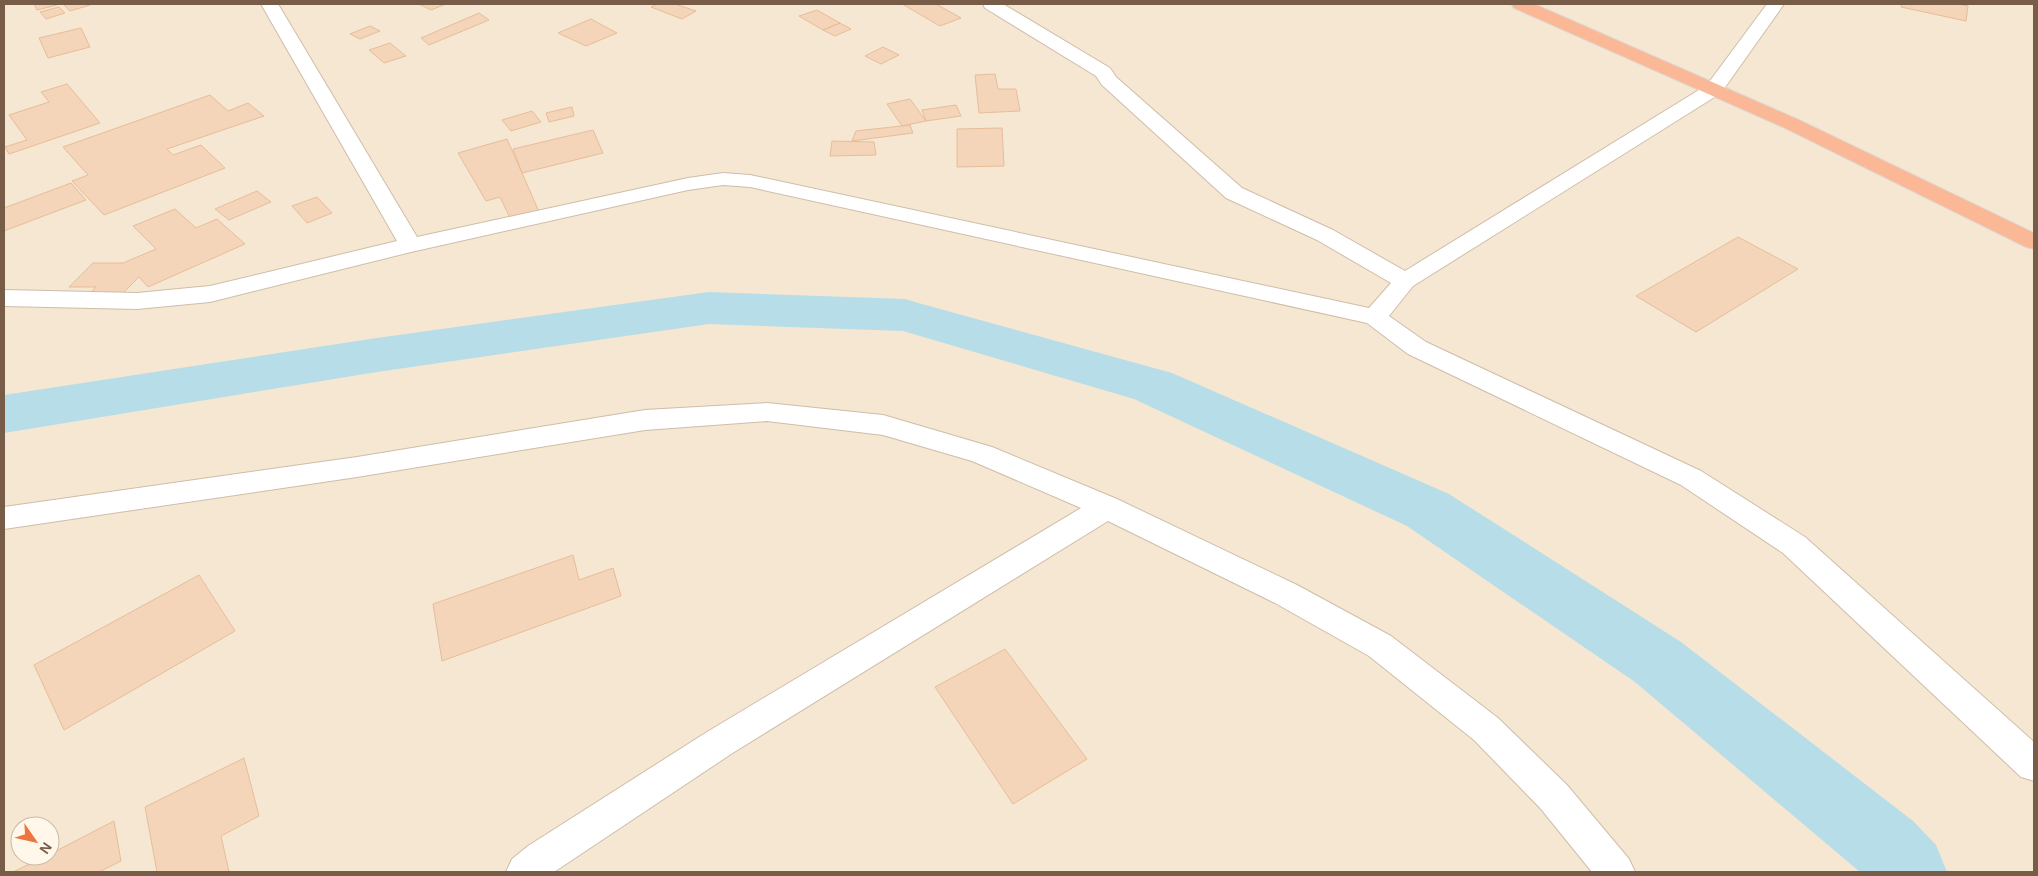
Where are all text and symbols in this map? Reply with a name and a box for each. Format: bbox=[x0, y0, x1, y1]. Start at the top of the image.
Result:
north arrow bbox=[10, 816, 60, 866]
text: N bbox=[36, 840, 55, 857]

